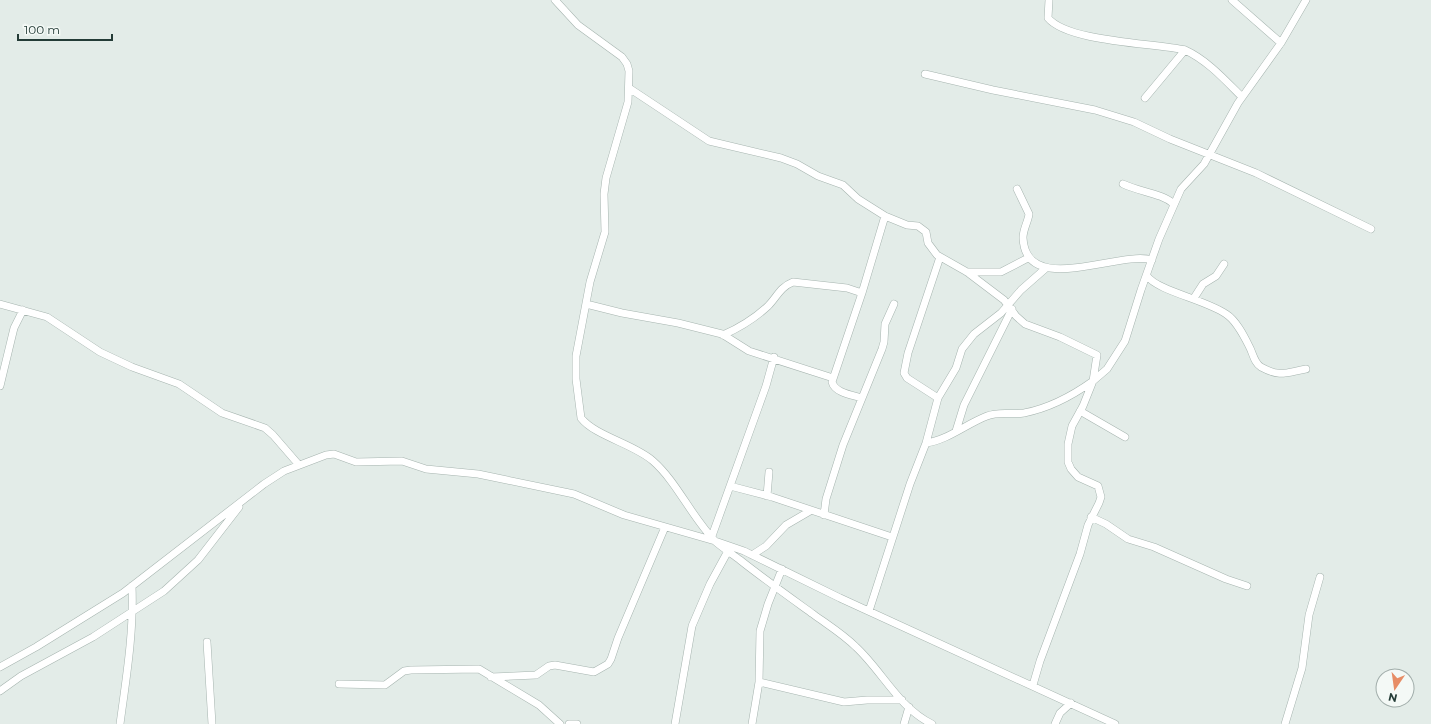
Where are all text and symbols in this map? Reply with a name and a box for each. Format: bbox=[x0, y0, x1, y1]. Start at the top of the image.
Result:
scale bar bbox=[18, 16, 112, 42]
text: 100 m bbox=[24, 22, 60, 37]
north arrow bbox=[1375, 668, 1415, 708]
text: N bbox=[1387, 690, 1399, 706]

